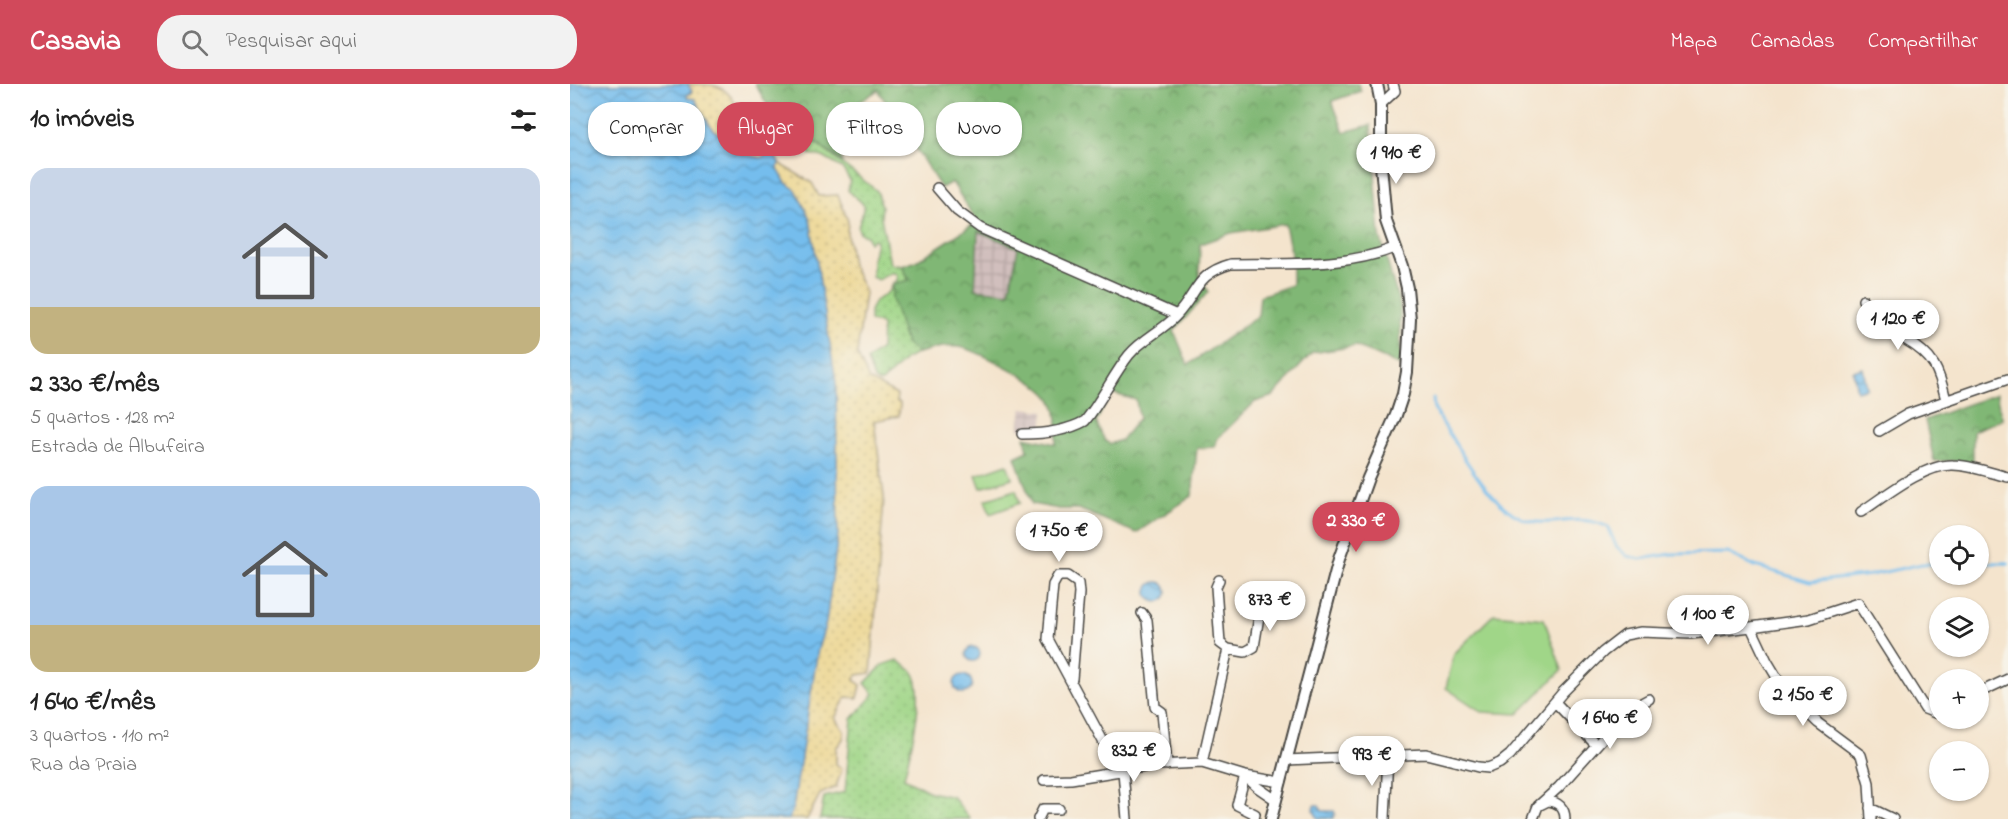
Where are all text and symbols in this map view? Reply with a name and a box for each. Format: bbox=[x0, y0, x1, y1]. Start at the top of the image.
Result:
search box bbox=[157, 15, 577, 69]
text: Casavia bbox=[30, 22, 121, 63]
icon: search bbox=[178, 26, 211, 59]
text: Pesquisar aqui bbox=[226, 26, 357, 58]
text: Mapa bbox=[1671, 27, 1717, 57]
text: Camadas bbox=[1750, 27, 1835, 57]
text: Compartilhar bbox=[1868, 27, 1978, 57]
text: 10 imóveis bbox=[30, 101, 135, 139]
chip: Comprar bbox=[588, 102, 705, 156]
chip: Alugar bbox=[717, 102, 814, 156]
chip: Filtros bbox=[826, 102, 924, 156]
chip: Novo bbox=[936, 102, 1022, 156]
icon: filters bbox=[507, 104, 540, 137]
pin: 1 910 € bbox=[1341, 134, 1451, 185]
text: 1 910 € bbox=[1370, 139, 1422, 168]
icon: home bbox=[231, 207, 339, 315]
pin: 1 120 € bbox=[1843, 300, 1953, 351]
text: 1 120 € bbox=[1870, 305, 1926, 334]
text: 2 330 €/mês bbox=[30, 366, 160, 404]
text: 5 quartos · 128 m² bbox=[30, 404, 175, 433]
text: Estrada de Albufeira bbox=[30, 433, 205, 462]
pin: 2 330 € bbox=[1301, 502, 1411, 553]
text: 2 330 € bbox=[1326, 507, 1386, 536]
pin: 1 750 € bbox=[1004, 512, 1114, 563]
text: 1 750 € bbox=[1030, 517, 1088, 546]
icon: home bbox=[231, 525, 339, 633]
map controls bbox=[1929, 525, 1989, 801]
button: locate bbox=[1929, 525, 1989, 585]
pin: 873 € bbox=[1228, 581, 1312, 632]
text: 873 € bbox=[1249, 586, 1291, 615]
pin: 1 100 € bbox=[1653, 595, 1763, 646]
button: layers bbox=[1929, 597, 1989, 657]
text: 1 100 € bbox=[1681, 600, 1735, 629]
button: + bbox=[1929, 669, 1989, 729]
pin: 2 150 € bbox=[1748, 676, 1858, 727]
text: 2 150 € bbox=[1773, 681, 1833, 710]
text: 1 640 €/mês bbox=[30, 684, 156, 722]
pin: 1 640 € bbox=[1555, 699, 1665, 750]
text: 1 640 € bbox=[1582, 704, 1638, 733]
text: 3 quartos · 110 m² bbox=[30, 722, 169, 751]
pin: 832 € bbox=[1092, 732, 1176, 783]
pin: 993 € bbox=[1330, 736, 1414, 787]
text: 832 € bbox=[1112, 737, 1156, 766]
text: 993 € bbox=[1352, 741, 1392, 770]
button: − bbox=[1929, 741, 1989, 801]
text: Rua da Praia bbox=[30, 751, 137, 780]

